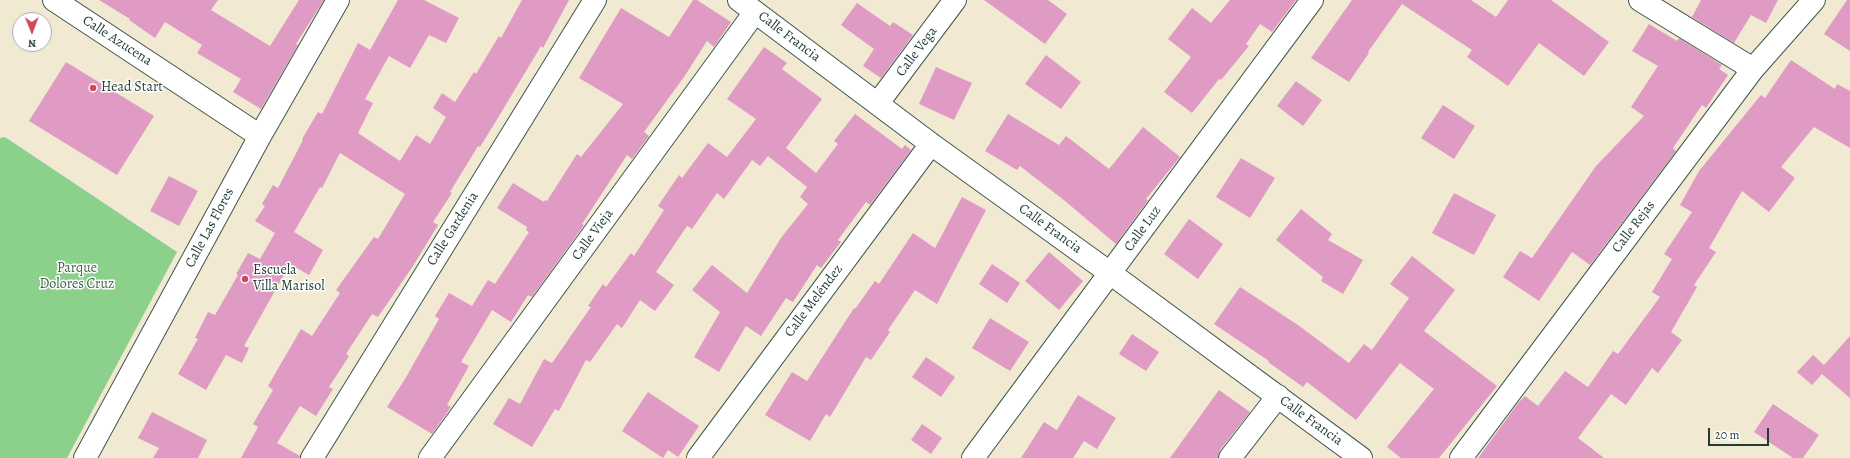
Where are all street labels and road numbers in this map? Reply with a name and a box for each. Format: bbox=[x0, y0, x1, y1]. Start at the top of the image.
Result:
street label: Calle Francia bbox=[754, 8, 824, 66]
street label: Calle Azucena bbox=[79, 12, 155, 70]
street label: Calle Vega bbox=[893, 24, 941, 80]
street label: Calle Las Flores bbox=[182, 185, 238, 271]
street label: Calle Gardenia bbox=[424, 189, 482, 269]
street label: Calle Rejas bbox=[1609, 197, 1659, 257]
street label: Calle Francia bbox=[1015, 200, 1085, 258]
street label: Calle Luz bbox=[1121, 203, 1165, 255]
street label: Calle Vieja bbox=[569, 206, 617, 264]
street label: Calle Meléndez bbox=[781, 261, 847, 341]
street label: Calle Francia bbox=[1276, 392, 1346, 450]

